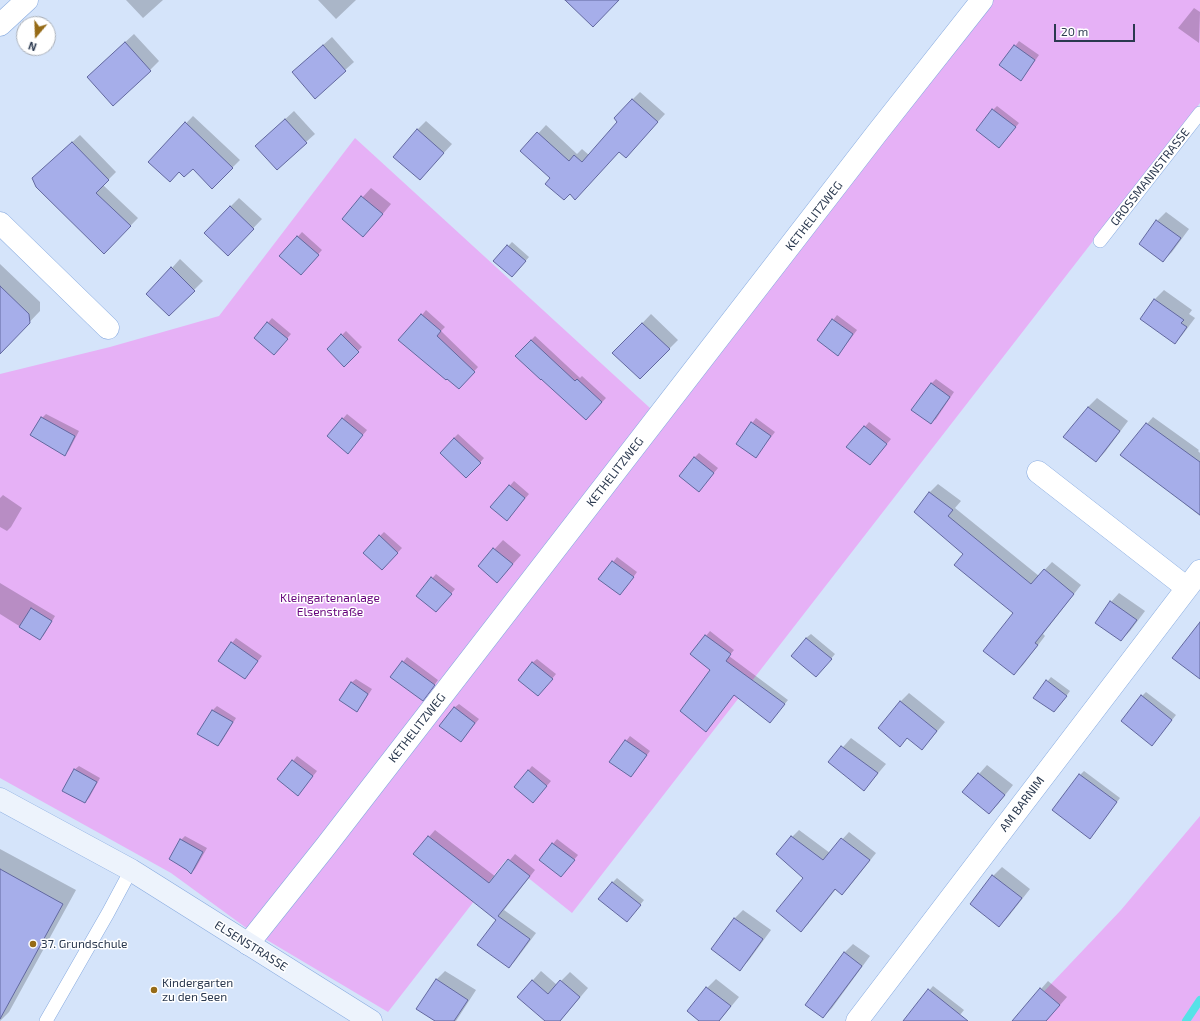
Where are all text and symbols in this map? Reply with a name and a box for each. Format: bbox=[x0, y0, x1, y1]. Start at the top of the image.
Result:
north arrow bbox=[16, 16, 56, 56]
scale bar bbox=[1056, 16, 1137, 42]
text: 20 m bbox=[1061, 24, 1088, 38]
text: N bbox=[26, 39, 38, 54]
street label: GROSSMANNSTRASSE bbox=[1107, 125, 1193, 229]
street label: KETHELITZWEG bbox=[782, 178, 846, 254]
street label: KETHELITZWEG bbox=[583, 434, 647, 510]
park label: Kleingartenanlage Elsenstraße bbox=[280, 591, 380, 619]
street label: KETHELITZWEG bbox=[385, 690, 449, 766]
street label: AM BARNIM bbox=[997, 774, 1047, 834]
street label: ELSENSTRASSE bbox=[212, 918, 290, 974]
place label: 37. Grundschule bbox=[41, 937, 128, 951]
marker: 37. Grundschule bbox=[28, 939, 38, 949]
place label: Kindergarten zu den Seen bbox=[162, 976, 233, 1004]
marker: Kindergarten zu den Seen bbox=[149, 985, 159, 995]

